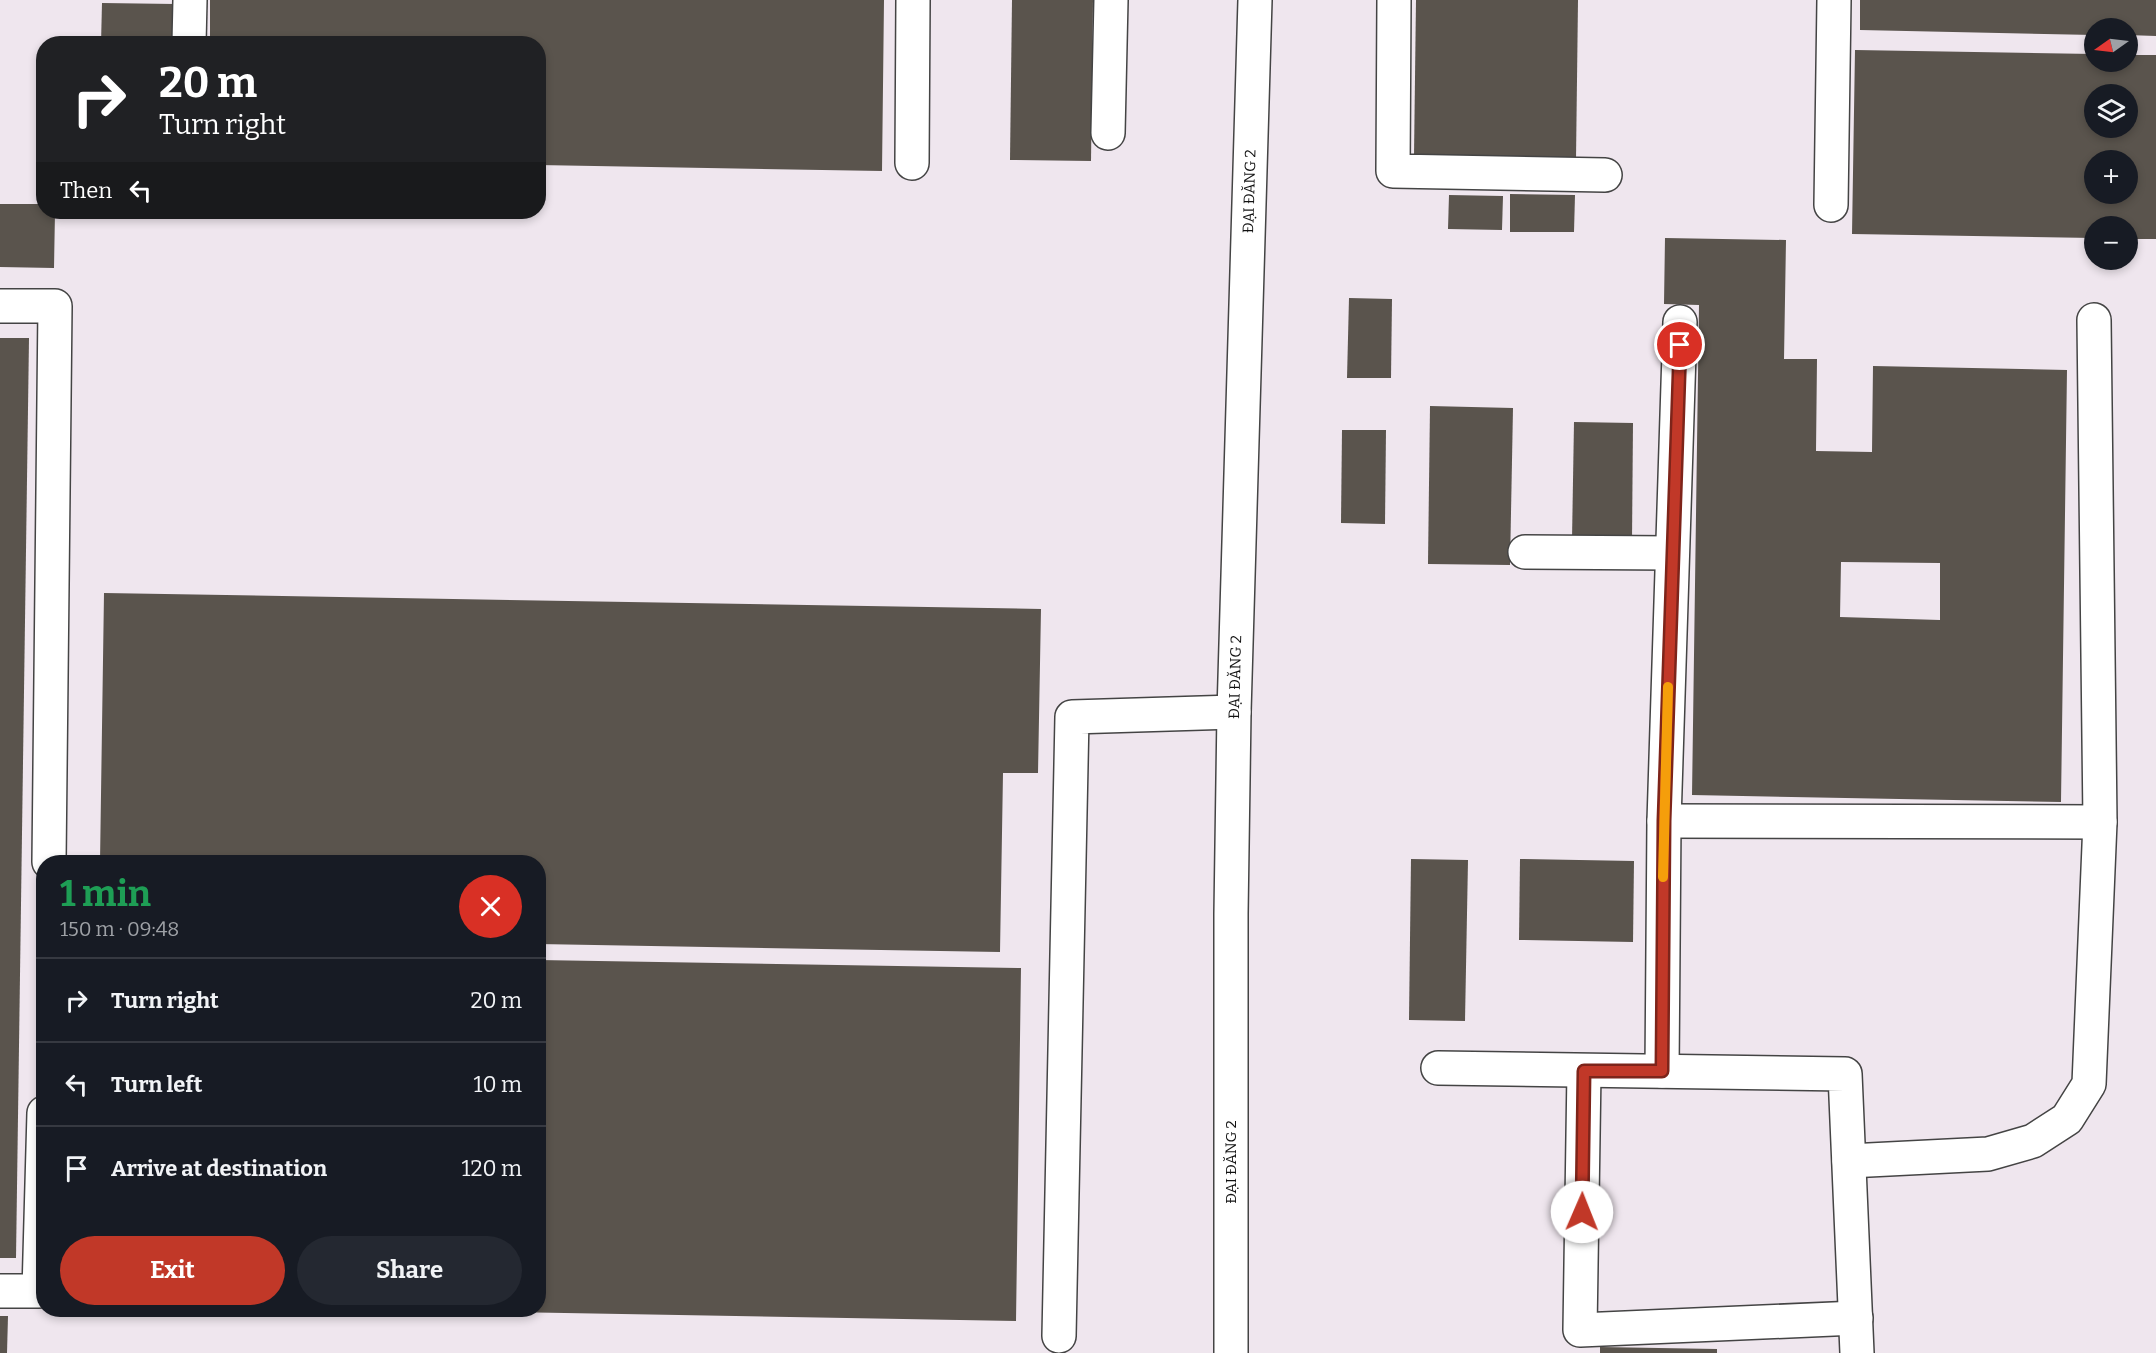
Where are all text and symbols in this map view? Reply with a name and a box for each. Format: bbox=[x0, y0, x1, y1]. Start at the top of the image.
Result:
north arrow bbox=[2084, 18, 2138, 72]
map controls bbox=[2084, 18, 2138, 270]
text: 20 m bbox=[159, 58, 257, 108]
icon: right bbox=[60, 60, 138, 138]
button: layers bbox=[2084, 84, 2138, 138]
text: Turn right bbox=[159, 109, 286, 141]
street label: ĐẠI ĐĂNG 2 bbox=[1239, 149, 1260, 233]
button: + bbox=[2084, 150, 2138, 204]
icon: left bbox=[124, 174, 157, 207]
text: Then bbox=[60, 177, 112, 204]
button: − bbox=[2084, 216, 2138, 270]
pin bbox=[1654, 319, 1705, 370]
icon: arrive bbox=[1663, 328, 1696, 361]
street label: ĐẠI ĐĂNG 2 bbox=[1225, 635, 1245, 719]
text: 1 min bbox=[60, 872, 151, 916]
button: close bbox=[459, 875, 522, 938]
text: 150 m · 09:48 bbox=[60, 917, 179, 941]
icon: right bbox=[60, 984, 93, 1017]
text: Turn right bbox=[111, 987, 219, 1014]
text: 20 m bbox=[471, 987, 522, 1014]
icon: left bbox=[60, 1068, 93, 1101]
text: Turn left bbox=[111, 1071, 203, 1098]
text: 10 m bbox=[474, 1071, 522, 1098]
street label: ĐẠI ĐĂNG 2 bbox=[1222, 1120, 1240, 1204]
icon: arrive bbox=[60, 1152, 93, 1185]
text: Arrive at destination bbox=[111, 1155, 327, 1182]
text: 120 m bbox=[462, 1155, 522, 1182]
position arrow bbox=[1550, 1180, 1614, 1244]
button: Exit bbox=[60, 1236, 285, 1305]
button: Share bbox=[297, 1236, 522, 1305]

